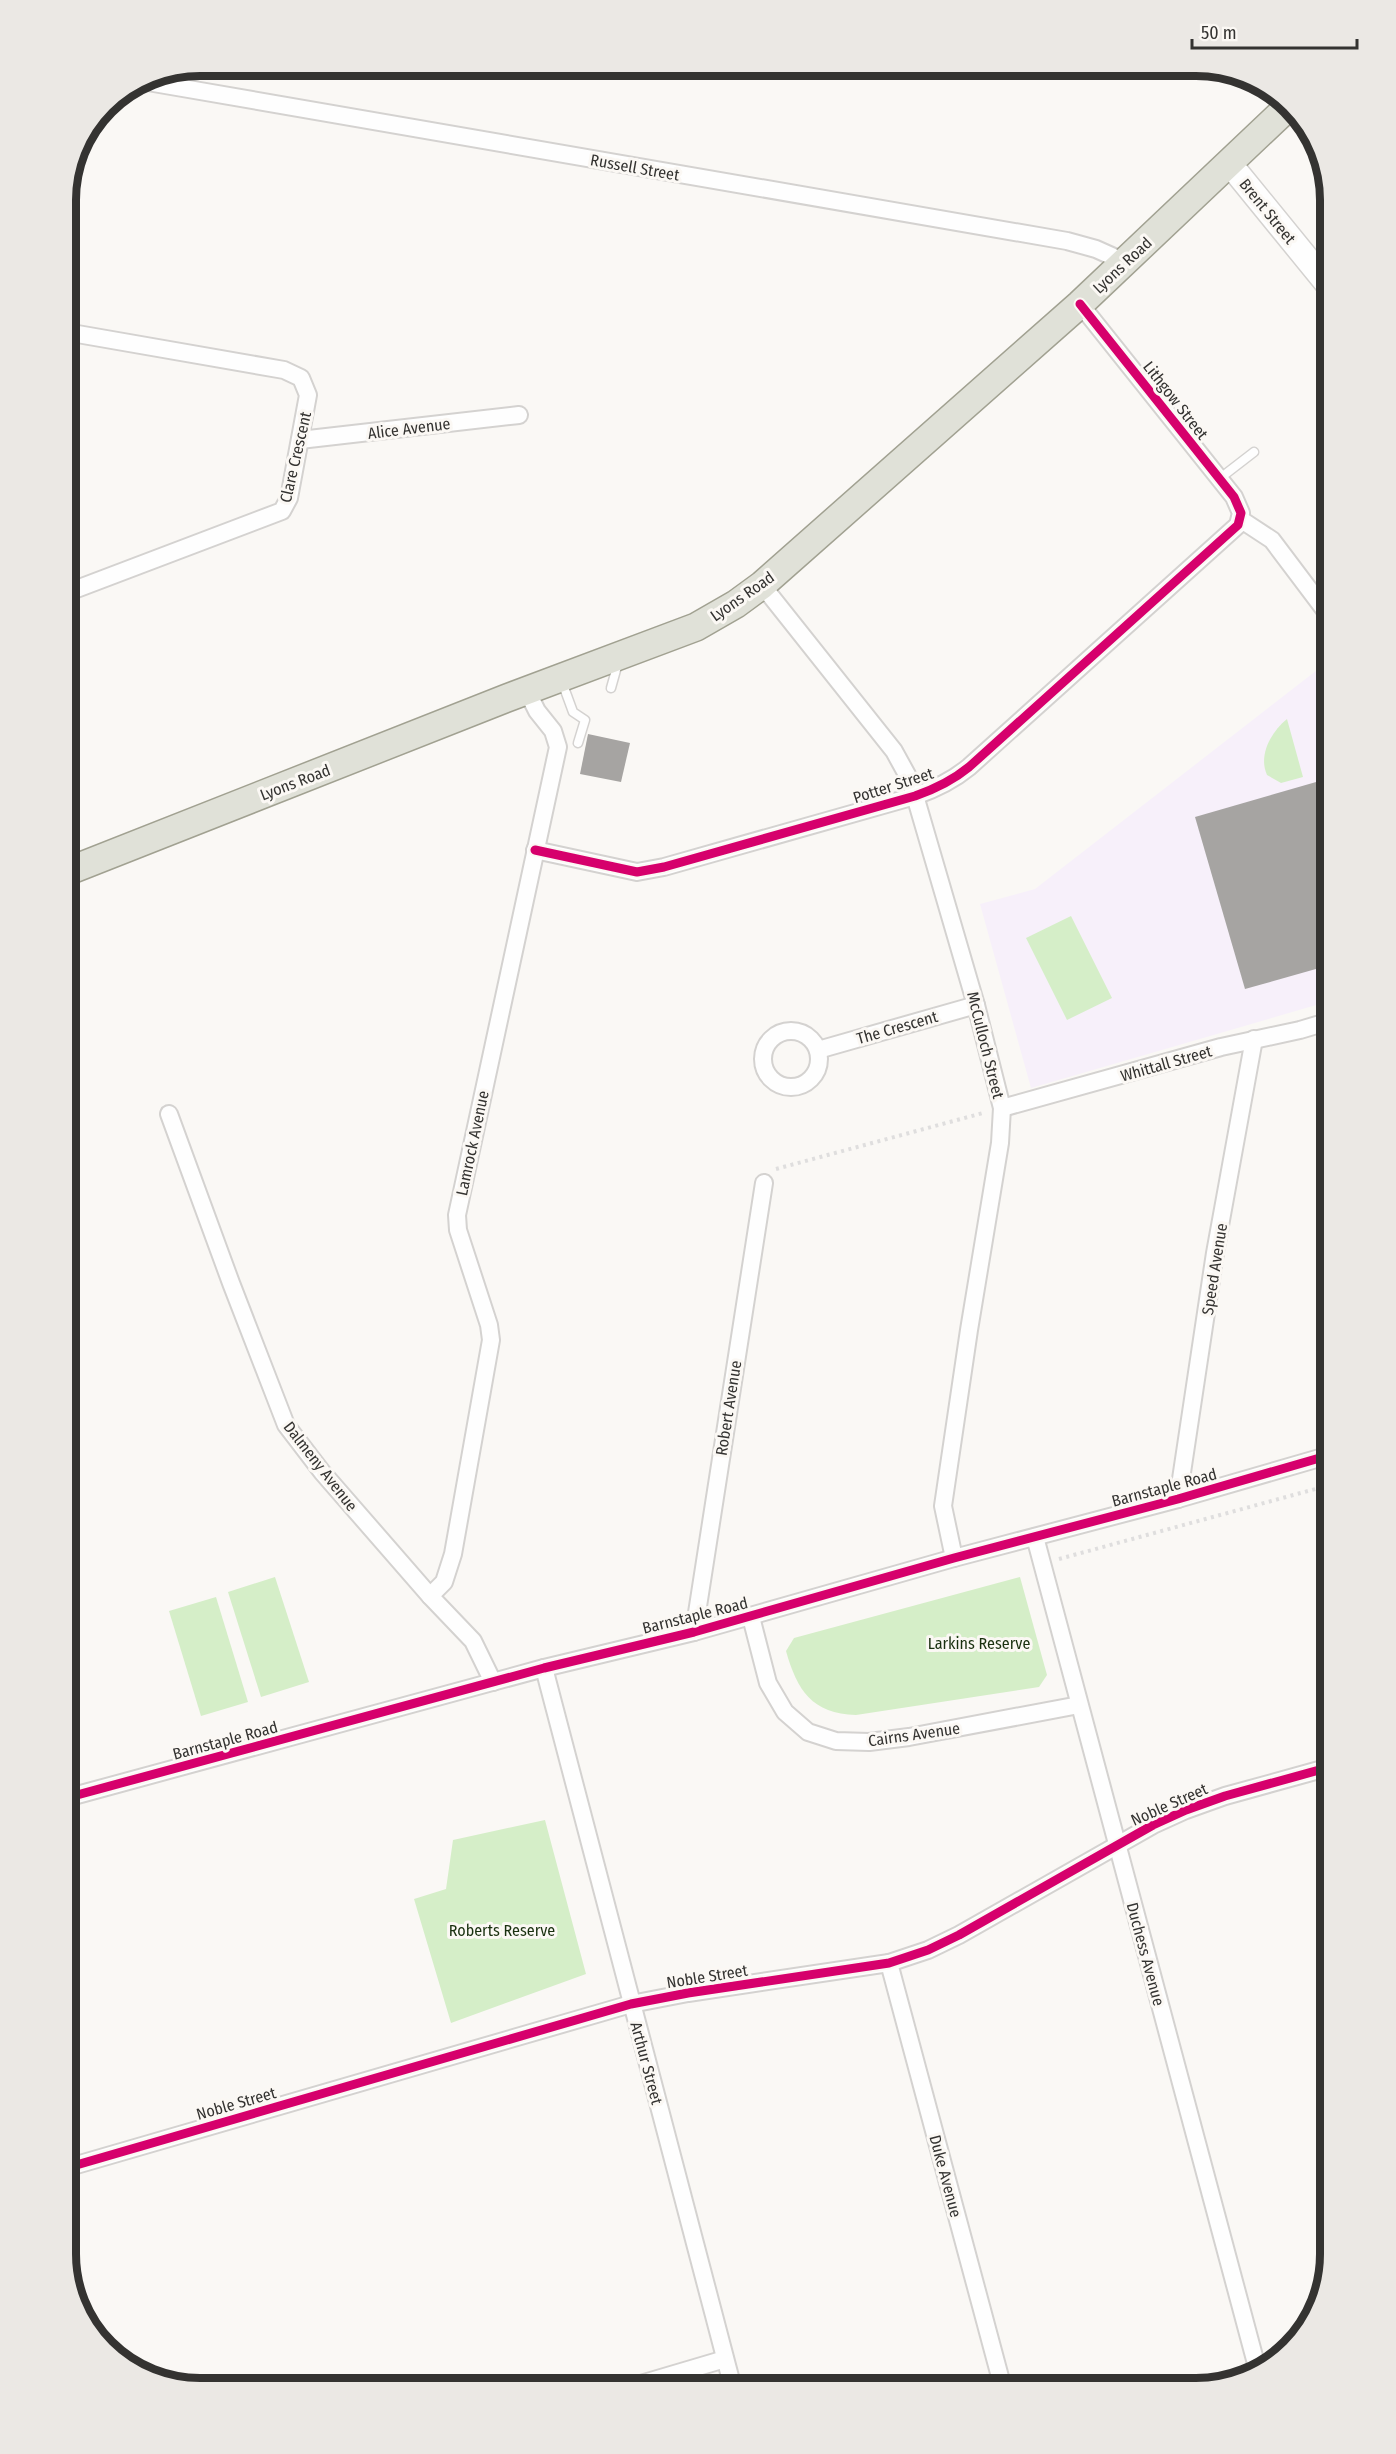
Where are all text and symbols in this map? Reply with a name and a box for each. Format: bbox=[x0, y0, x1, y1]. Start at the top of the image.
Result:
scale bar bbox=[1192, 12, 1357, 50]
text: 50 m bbox=[1201, 22, 1237, 44]
street label: Russell Street bbox=[589, 150, 682, 185]
street label: Brent Street bbox=[1236, 175, 1300, 248]
street label: Lyons Road bbox=[1089, 233, 1156, 297]
street label: Lithgow Street bbox=[1139, 357, 1213, 444]
street label: Clare Crescent bbox=[276, 409, 315, 504]
street label: Alice Avenue bbox=[367, 414, 451, 443]
street label: Lyons Road bbox=[707, 567, 778, 625]
street label: Lyons Road bbox=[257, 760, 333, 805]
street label: Potter Street bbox=[851, 763, 936, 807]
street label: McCulloch Street bbox=[963, 990, 1008, 1101]
street label: The Crescent bbox=[854, 1007, 941, 1048]
street label: Whittall Street bbox=[1118, 1041, 1215, 1086]
street label: Lamrock Avenue bbox=[452, 1089, 493, 1197]
street label: Speed Avenue bbox=[1198, 1222, 1231, 1316]
street label: Robert Avenue bbox=[712, 1359, 745, 1457]
street label: Dalmeny Avenue bbox=[280, 1418, 362, 1515]
street label: Barnstaple Road bbox=[1110, 1464, 1219, 1511]
street label: Barnstaple Road bbox=[640, 1593, 750, 1638]
park label: Larkins Reserve bbox=[928, 1634, 1030, 1653]
street label: Barnstaple Road bbox=[171, 1717, 280, 1764]
street label: Cairns Avenue bbox=[867, 1719, 961, 1750]
street label: Noble Street bbox=[1128, 1779, 1211, 1830]
street label: Duchess Avenue bbox=[1123, 1900, 1168, 2008]
park label: Roberts Reserve bbox=[449, 1921, 555, 1940]
street label: Noble Street bbox=[665, 1961, 750, 1992]
street label: Arthur Street bbox=[626, 2020, 667, 2107]
street label: Noble Street bbox=[194, 2083, 279, 2124]
street label: Duke Avenue bbox=[925, 2133, 966, 2220]

